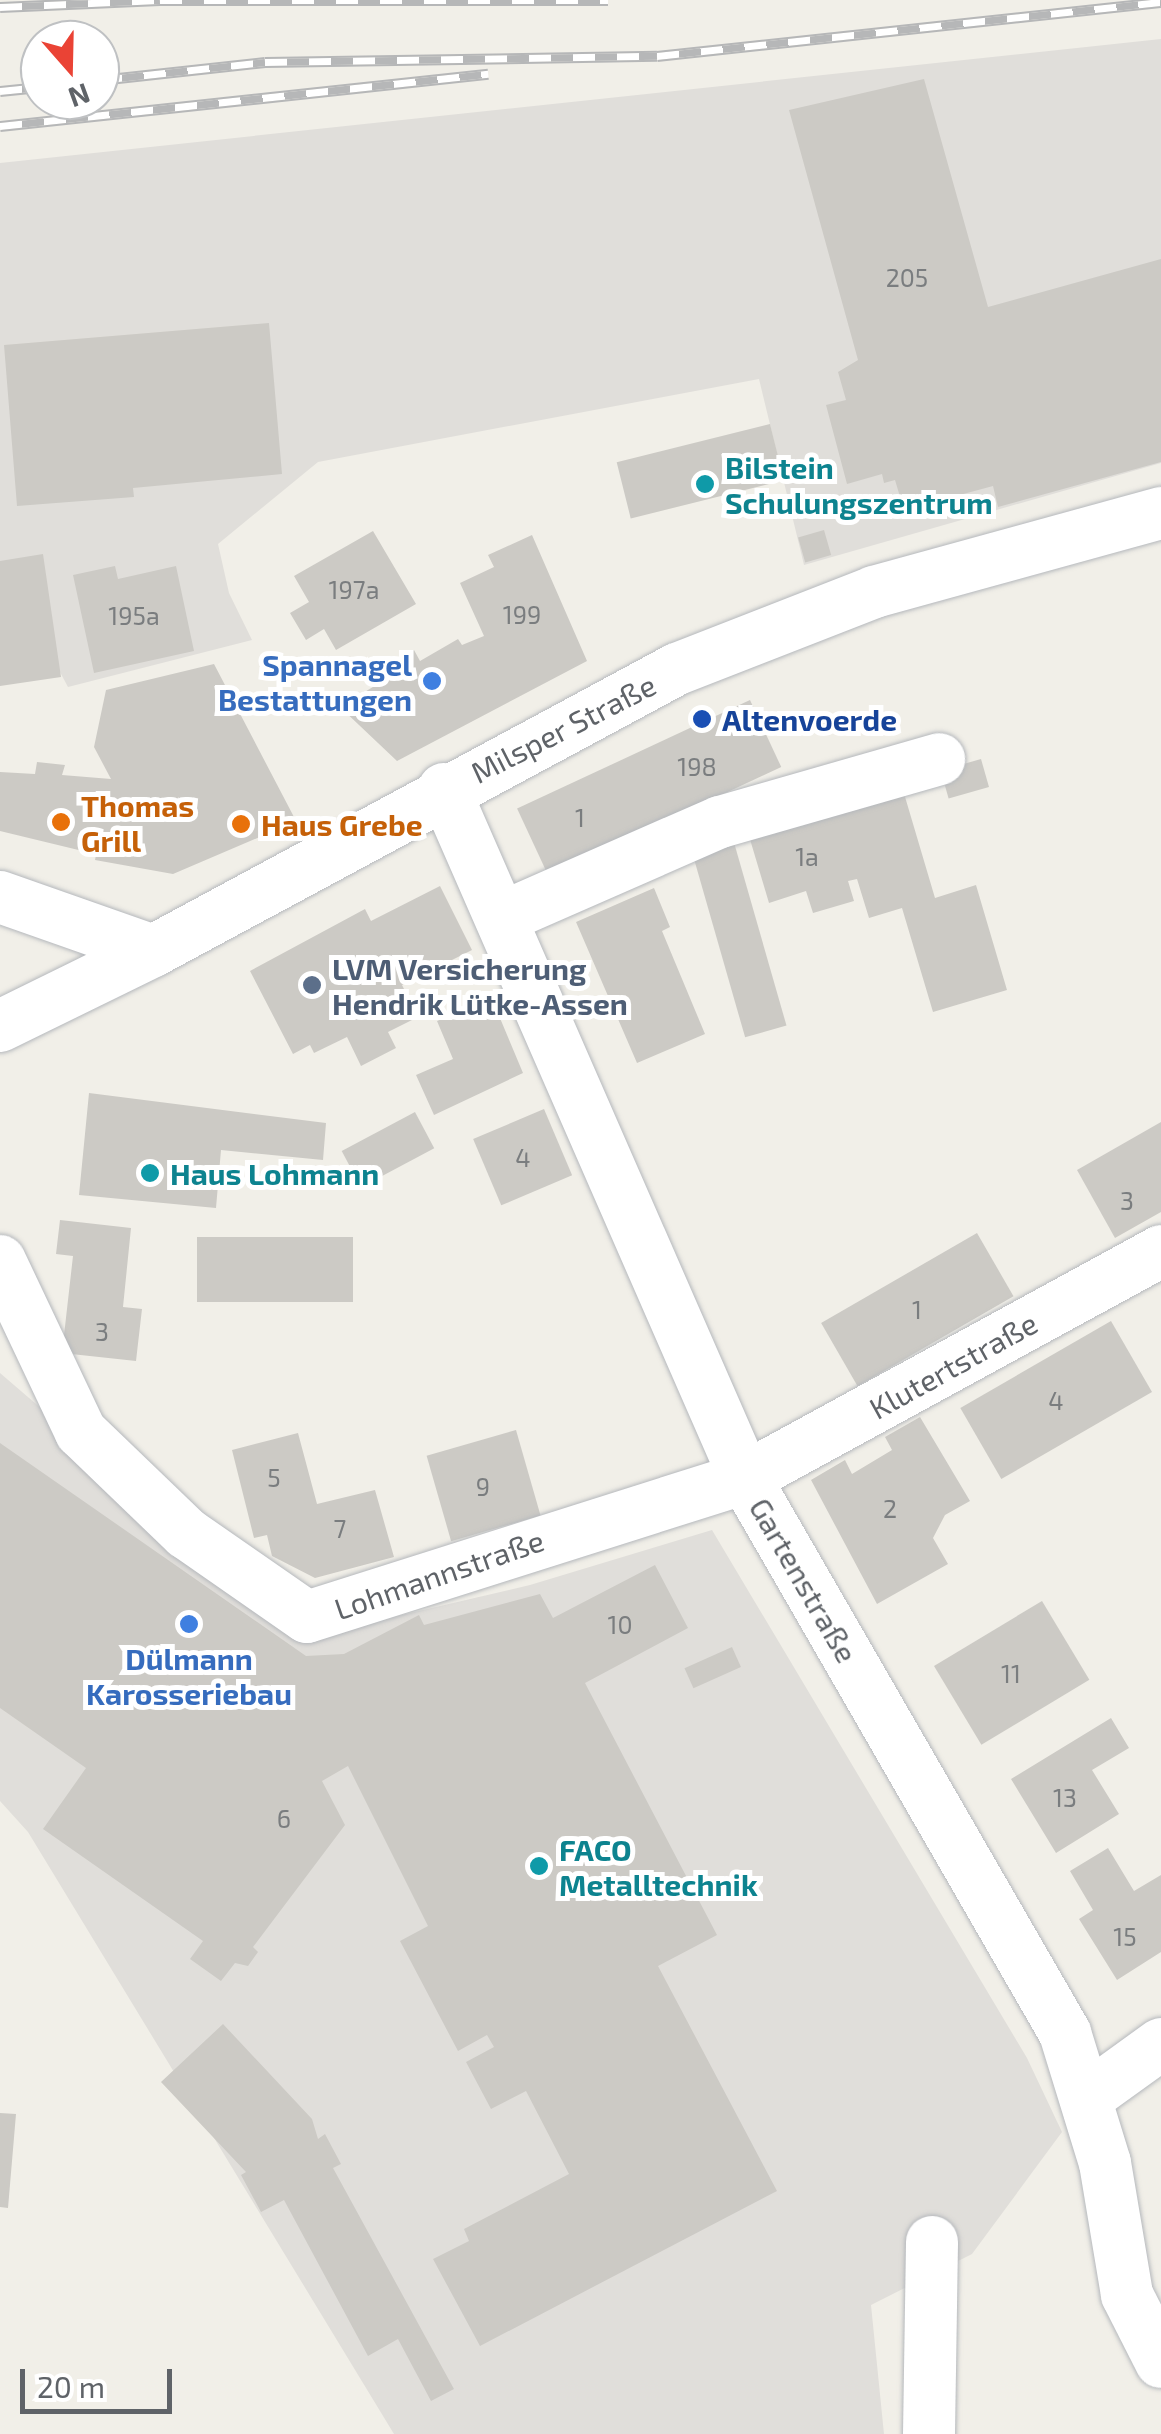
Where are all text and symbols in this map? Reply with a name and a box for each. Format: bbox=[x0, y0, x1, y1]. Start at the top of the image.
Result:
north arrow bbox=[20, 20, 120, 120]
text: N bbox=[64, 77, 95, 116]
house number: 205 bbox=[886, 262, 928, 292]
place label: Bilstein Schulungszentrum bbox=[725, 449, 993, 520]
marker: Bilstein Schulungszentrum bbox=[694, 473, 716, 495]
house number: 197a bbox=[329, 574, 379, 604]
house number: 199 bbox=[503, 599, 541, 629]
house number: 195a bbox=[108, 600, 160, 630]
place label: Spannagel Bestattungen bbox=[218, 646, 412, 716]
street label: Milsper Straße bbox=[464, 666, 662, 790]
marker: Spannagel Bestattungen bbox=[421, 670, 443, 692]
place label: Altenvoerde bbox=[722, 701, 897, 737]
marker: Altenvoerde bbox=[691, 708, 713, 730]
house number: 198 bbox=[677, 751, 717, 781]
place label: Thomas Grill bbox=[81, 787, 194, 858]
house number: 1 bbox=[575, 802, 585, 832]
place label: Haus Grebe bbox=[261, 806, 423, 842]
marker: Thomas Grill bbox=[50, 811, 72, 833]
marker: Haus Grebe bbox=[230, 813, 252, 835]
house number: 1a bbox=[795, 841, 819, 871]
place label: LVM Versicherung Hendrik Lütke-Assen bbox=[332, 950, 628, 1020]
marker: LVM Versicherung Hendrik Lütke-Assen bbox=[301, 974, 323, 996]
house number: 4 bbox=[515, 1142, 531, 1172]
place label: Haus Lohmann bbox=[170, 1155, 379, 1191]
marker: Haus Lohmann bbox=[139, 1162, 161, 1184]
house number: 3 bbox=[1120, 1185, 1134, 1215]
house number: 1 bbox=[912, 1294, 922, 1324]
street label: Klutertstraße bbox=[863, 1304, 1043, 1426]
house number: 3 bbox=[95, 1316, 109, 1346]
house number: 4 bbox=[1048, 1385, 1064, 1415]
house number: 5 bbox=[267, 1462, 281, 1492]
house number: 9 bbox=[476, 1471, 490, 1501]
street label: Gartenstraße bbox=[742, 1491, 866, 1669]
house number: 2 bbox=[883, 1493, 897, 1523]
house number: 7 bbox=[334, 1513, 346, 1543]
street label: Lohmannstraße bbox=[330, 1521, 548, 1627]
house number: 10 bbox=[607, 1609, 633, 1639]
marker: Dülmann Karosseriebau bbox=[178, 1613, 200, 1635]
place label: Dülmann Karosseriebau bbox=[86, 1640, 292, 1710]
house number: 11 bbox=[1001, 1658, 1021, 1688]
house number: 13 bbox=[1053, 1782, 1077, 1812]
house number: 6 bbox=[277, 1803, 291, 1833]
place label: FACO Metalltechnik bbox=[559, 1831, 758, 1902]
marker: FACO Metalltechnik bbox=[528, 1855, 550, 1877]
house number: 15 bbox=[1113, 1921, 1137, 1951]
scale bar bbox=[25, 2349, 178, 2411]
text: 20 m bbox=[37, 2368, 105, 2404]

